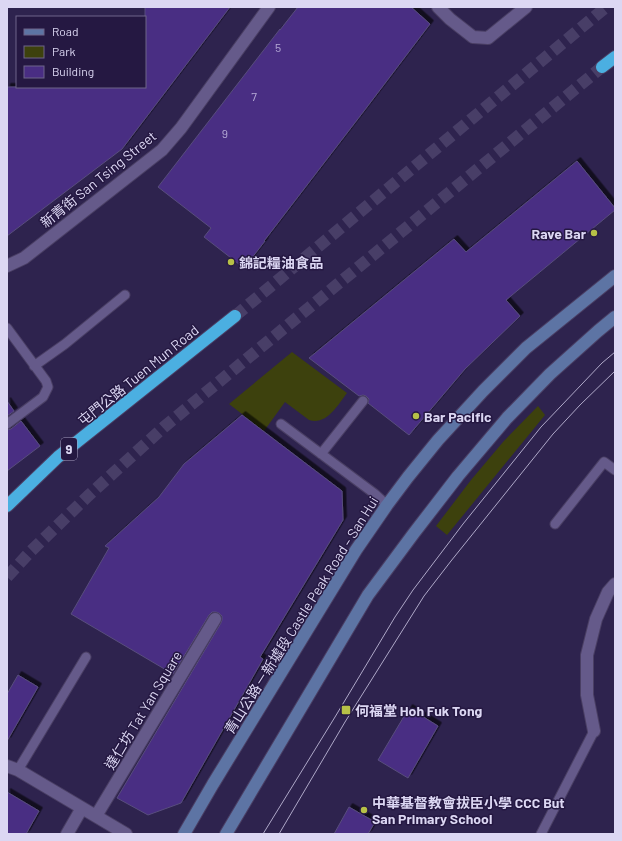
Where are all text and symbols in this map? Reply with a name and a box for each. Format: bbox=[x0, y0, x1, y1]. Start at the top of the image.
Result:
legend bbox=[16, 16, 146, 88]
text: Road bbox=[52, 24, 79, 38]
house number: 5 bbox=[275, 40, 281, 54]
text: Park bbox=[52, 44, 76, 58]
text: Building bbox=[52, 64, 94, 78]
house number: 7 bbox=[251, 89, 257, 103]
house number: 9 bbox=[222, 126, 228, 140]
street label: 新青街 San Tsing Street bbox=[37, 127, 159, 231]
place label: Rave Bar bbox=[532, 225, 587, 242]
marker: Rave Bar bbox=[589, 228, 599, 238]
place label: 錦記糧油食品 bbox=[239, 254, 323, 271]
marker: 錦記糧油食品 bbox=[226, 257, 236, 267]
street label: 屯門公路 Tuen Mun Road bbox=[74, 321, 202, 429]
place label: Bar Pacific bbox=[424, 408, 492, 425]
marker: Bar Pacific bbox=[411, 411, 421, 421]
road number: 9 bbox=[61, 438, 77, 460]
street label: 青山公路－新墟段 Castle Peak Road – San Hui bbox=[220, 493, 382, 737]
street label: 達仁坊 Tat Yan Square bbox=[101, 648, 185, 772]
place label: 何福堂 Hoh Fuk Tong bbox=[355, 702, 483, 719]
marker: 何福堂 Hoh Fuk Tong bbox=[340, 704, 352, 716]
place label: 中華基督教會拔臣小學 CCC But San Primary School bbox=[372, 794, 565, 827]
marker: 中華基督教會拔臣小學 CCC But San Primary School bbox=[359, 805, 369, 815]

